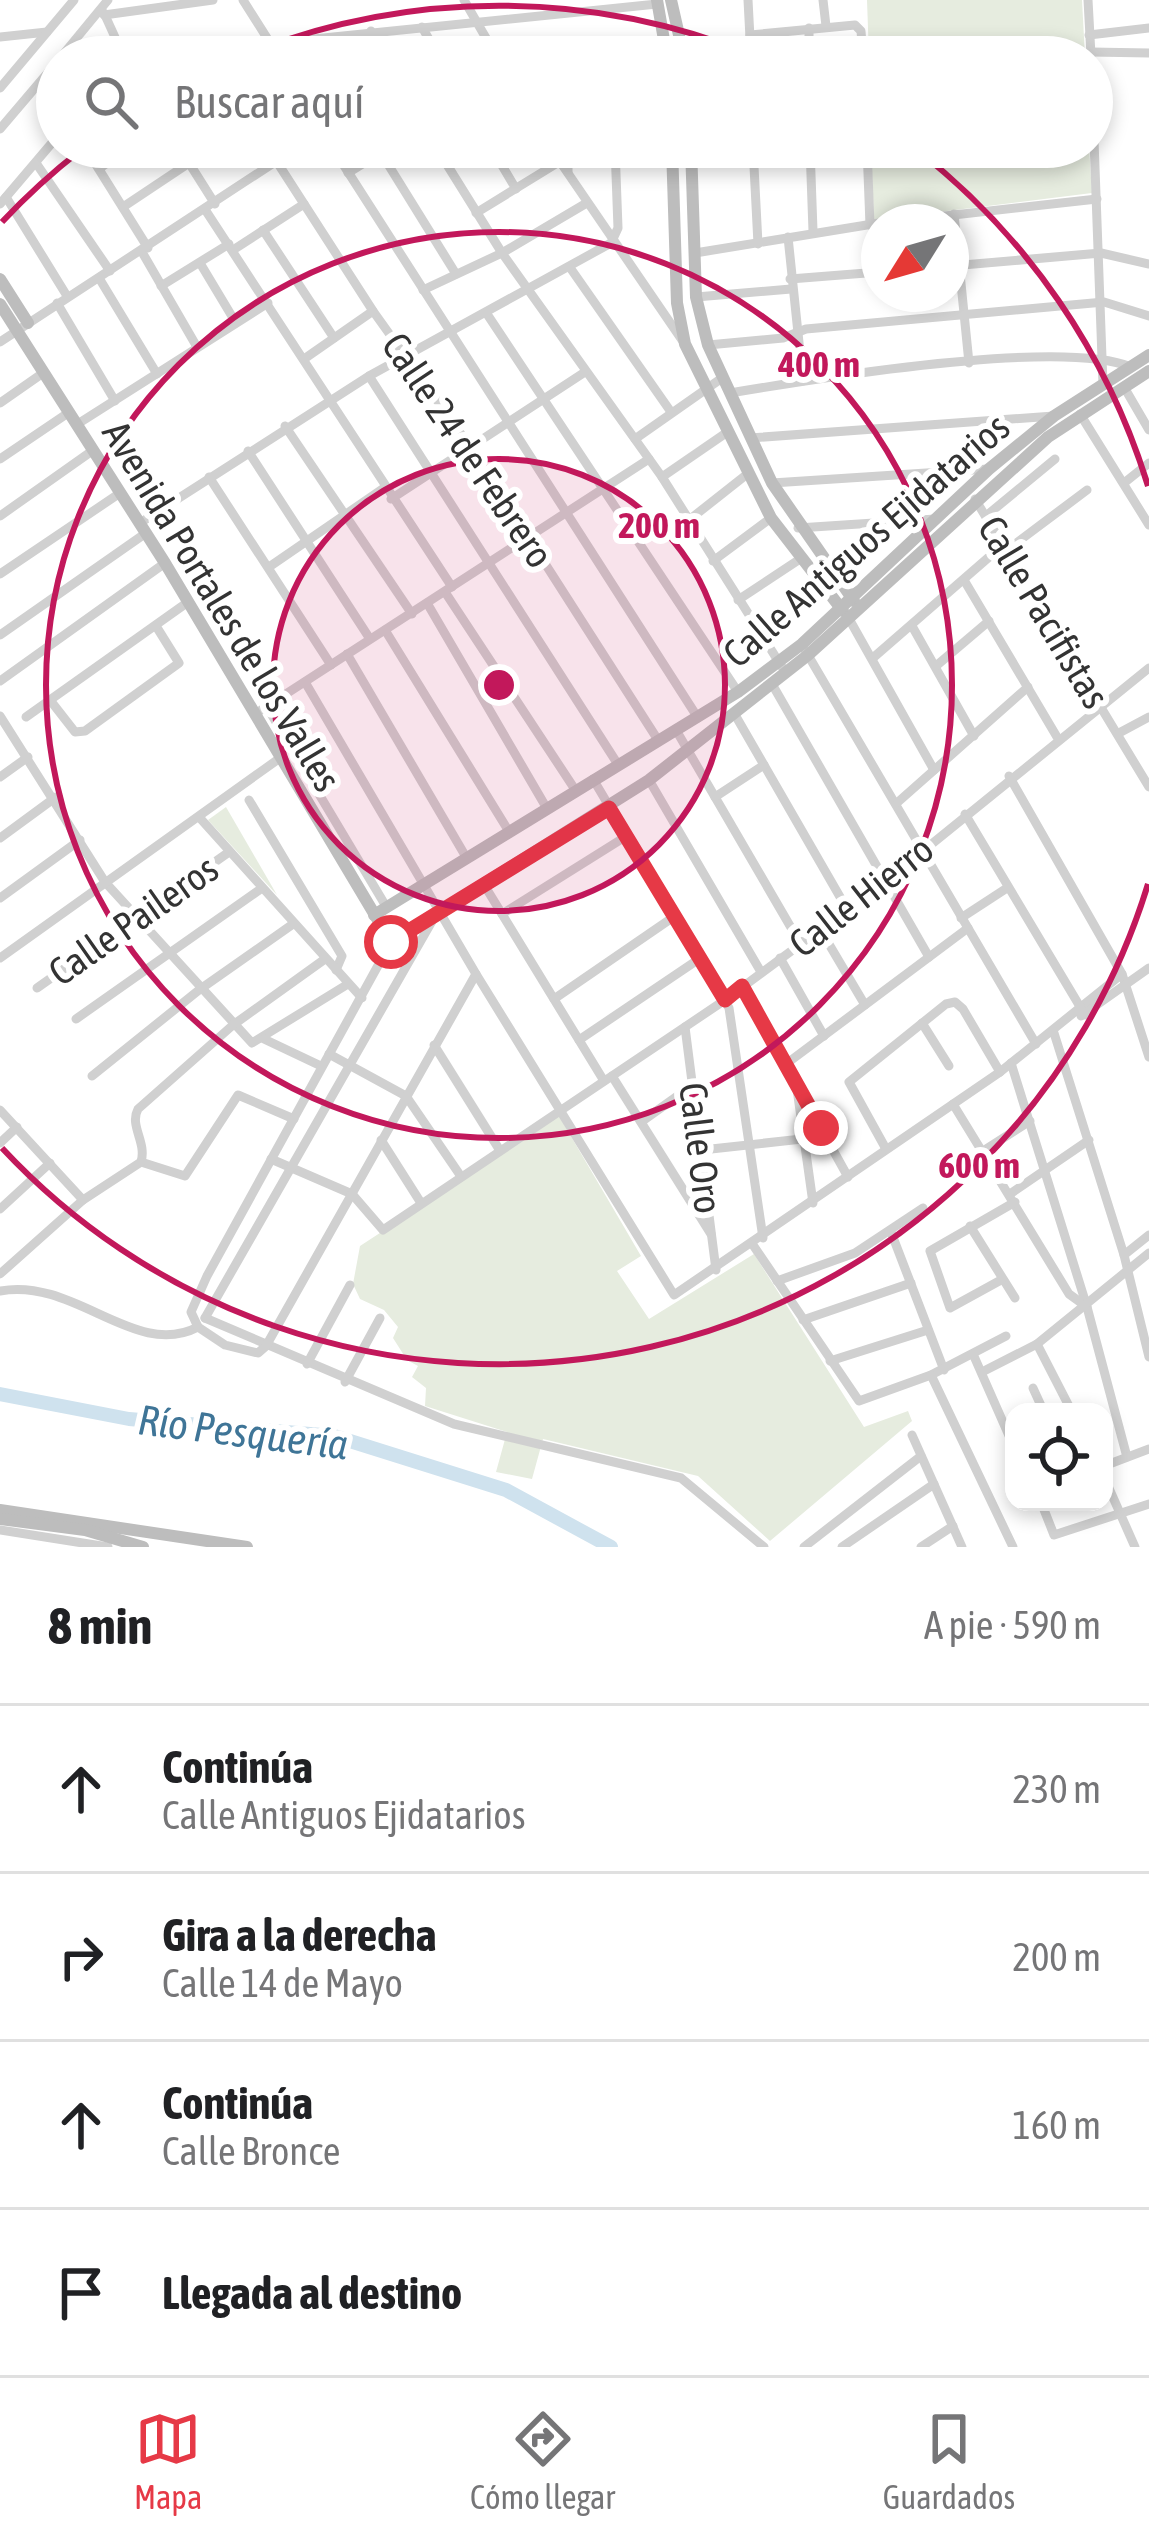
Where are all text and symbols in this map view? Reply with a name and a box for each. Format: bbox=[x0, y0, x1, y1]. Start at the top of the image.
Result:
search box bbox=[36, 36, 1113, 168]
icon: search bbox=[78, 69, 144, 135]
text: Buscar aquí bbox=[174, 76, 364, 128]
north arrow bbox=[861, 204, 969, 312]
street label: Calle 24 de Febrero bbox=[374, 325, 562, 575]
text: 400 m bbox=[777, 343, 860, 385]
street label: Calle Antiguos Ejidatarios bbox=[714, 404, 1018, 676]
street label: Avenida Portales de los Valles bbox=[94, 413, 350, 799]
text: 200 m bbox=[618, 504, 700, 546]
street label: Calle Pacifistas bbox=[970, 508, 1118, 716]
centre of rings bbox=[478, 664, 520, 706]
street label: Calle Hierro bbox=[781, 826, 941, 966]
street label: Calle Paileros bbox=[40, 846, 226, 994]
route start bbox=[364, 915, 418, 969]
street label: Calle Oro bbox=[671, 1080, 731, 1216]
route end bbox=[794, 1101, 848, 1155]
text: 600 m bbox=[938, 1144, 1020, 1186]
water label: Río Pesquería bbox=[135, 1395, 351, 1469]
map controls bbox=[1005, 1403, 1113, 1511]
button: locate bbox=[1005, 1403, 1113, 1511]
text: 8 min bbox=[48, 1596, 152, 1655]
text: A pie · 590 m bbox=[924, 1603, 1101, 1647]
text: Continúa bbox=[162, 1741, 313, 1793]
icon: ahead bbox=[48, 1756, 114, 1822]
text: 230 m bbox=[1013, 1767, 1101, 1811]
text: Calle Antiguos Ejidatarios bbox=[162, 1793, 525, 1837]
text: Gira a la derecha bbox=[162, 1909, 436, 1961]
icon: right bbox=[48, 1924, 114, 1990]
text: 200 m bbox=[1013, 1935, 1101, 1979]
text: Calle 14 de Mayo bbox=[162, 1961, 403, 2005]
text: Continúa bbox=[162, 2077, 313, 2129]
icon: ahead bbox=[48, 2092, 114, 2158]
text: 160 m bbox=[1013, 2103, 1101, 2147]
text: Calle Bronce bbox=[162, 2129, 340, 2173]
icon: arrive bbox=[48, 2260, 114, 2326]
text: Llegada al destino bbox=[162, 2267, 462, 2319]
tab: Mapa bbox=[134, 2406, 202, 2516]
tab: Cómo llegar bbox=[470, 2406, 615, 2516]
tab: Guardados bbox=[883, 2406, 1015, 2516]

